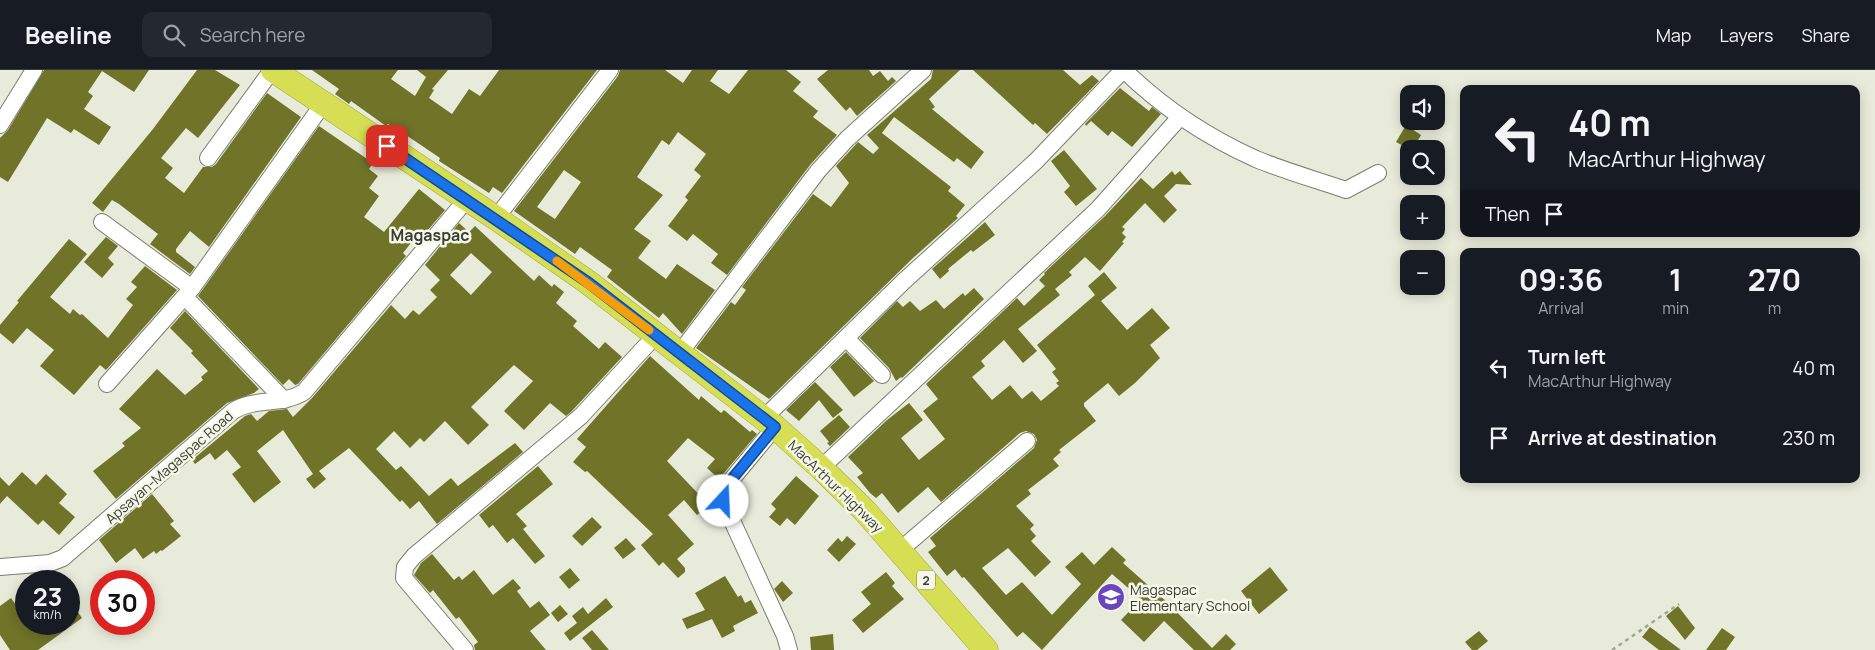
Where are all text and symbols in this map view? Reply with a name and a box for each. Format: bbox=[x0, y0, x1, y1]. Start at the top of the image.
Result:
search box bbox=[142, 12, 492, 57]
text: Beeline bbox=[25, 18, 112, 51]
icon: search bbox=[160, 21, 188, 49]
text: Search here bbox=[200, 22, 305, 48]
text: Map bbox=[1656, 23, 1691, 47]
text: Layers bbox=[1719, 23, 1773, 47]
text: Share bbox=[1801, 23, 1850, 47]
map controls bbox=[1400, 85, 1445, 295]
button: sound bbox=[1400, 85, 1445, 130]
text: 40 m bbox=[1568, 99, 1651, 147]
icon: left bbox=[1485, 105, 1550, 170]
pin bbox=[366, 125, 408, 167]
icon: arrive bbox=[373, 132, 401, 160]
button: search bbox=[1400, 140, 1445, 185]
text: MacArthur Highway bbox=[1568, 144, 1766, 174]
button: + bbox=[1400, 195, 1445, 240]
icon: arrive bbox=[1540, 200, 1568, 228]
text: Then bbox=[1485, 201, 1530, 227]
district label: Magaspac bbox=[391, 224, 469, 246]
button: − bbox=[1400, 250, 1445, 295]
text: 09:36 bbox=[1519, 259, 1603, 300]
text: 1 bbox=[1669, 259, 1682, 300]
text: 270 bbox=[1748, 259, 1801, 300]
text: Arrival bbox=[1538, 297, 1584, 319]
text: min bbox=[1662, 297, 1689, 319]
text: m bbox=[1768, 297, 1781, 319]
text: Turn left bbox=[1528, 344, 1606, 370]
icon: left bbox=[1485, 354, 1513, 382]
text: 40 m bbox=[1792, 355, 1835, 381]
text: MacArthur Highway bbox=[1528, 370, 1672, 392]
street label: Apsayan-Magaspac Road bbox=[101, 406, 237, 528]
icon: arrive bbox=[1485, 424, 1513, 452]
text: Arrive at destination bbox=[1528, 425, 1717, 451]
text: 230 m bbox=[1782, 425, 1835, 451]
street label: MacArthur Highway bbox=[784, 435, 888, 537]
position arrow bbox=[696, 474, 748, 526]
speed limit sign: 30 bbox=[90, 570, 155, 635]
road number: 2 bbox=[917, 570, 935, 590]
text: 23 bbox=[33, 579, 62, 614]
place label: Magaspac Elementary School bbox=[1130, 580, 1250, 615]
school or university icon: Magaspac Elementary School bbox=[1096, 582, 1126, 612]
text: km/h bbox=[34, 606, 61, 623]

